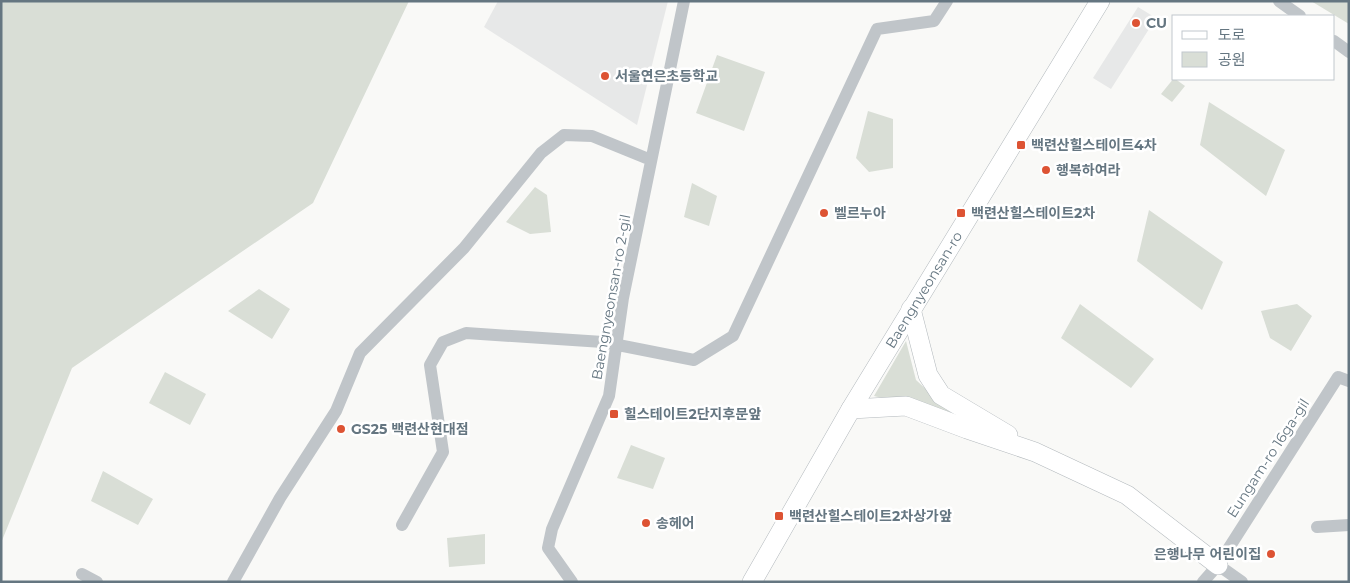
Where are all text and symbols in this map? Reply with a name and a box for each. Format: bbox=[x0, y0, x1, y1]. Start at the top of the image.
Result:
place label: CU bbox=[1146, 14, 1167, 32]
legend bbox=[1172, 15, 1335, 80]
marker: CU bbox=[1130, 17, 1142, 29]
text: 도로 bbox=[1218, 25, 1246, 44]
text: 공원 bbox=[1218, 50, 1246, 69]
place label: 서울연은초등학교 bbox=[615, 67, 718, 85]
marker: 서울연은초등학교 bbox=[599, 70, 611, 82]
place label: 백련산힐스테이트4차 bbox=[1031, 136, 1157, 154]
marker: 백련산힐스테이트4차 bbox=[1015, 139, 1027, 151]
place label: 행복하여라 bbox=[1056, 161, 1121, 179]
marker: 행복하여라 bbox=[1040, 164, 1052, 176]
place label: 벨르누아 bbox=[834, 204, 886, 222]
place label: 백련산힐스테이트2차 bbox=[971, 204, 1095, 222]
marker: 벨르누아 bbox=[818, 207, 830, 219]
marker: 백련산힐스테이트2차 bbox=[955, 207, 967, 219]
street label: Baengnyeonsan-ro 2-gil bbox=[588, 213, 634, 381]
street label: Baengnyeonsan-ro bbox=[881, 228, 966, 352]
street label: Eungam-ro 16ga-gil bbox=[1223, 395, 1313, 521]
place label: 힐스테이트2단지후문앞 bbox=[624, 405, 761, 423]
marker: 힐스테이트2단지후문앞 bbox=[608, 408, 620, 420]
place label: GS25 백련산현대점 bbox=[351, 420, 469, 438]
marker: GS25 백련산현대점 bbox=[335, 423, 347, 435]
place label: 백련산힐스테이트2차상가앞 bbox=[789, 507, 952, 525]
marker: 백련산힐스테이트2차상가앞 bbox=[773, 510, 785, 522]
place label: 송헤어 bbox=[656, 514, 695, 532]
marker: 송헤어 bbox=[640, 517, 652, 529]
place label: 은행나무 어린이집 bbox=[1154, 545, 1261, 563]
marker: 은행나무 어린이집 bbox=[1265, 548, 1277, 560]

